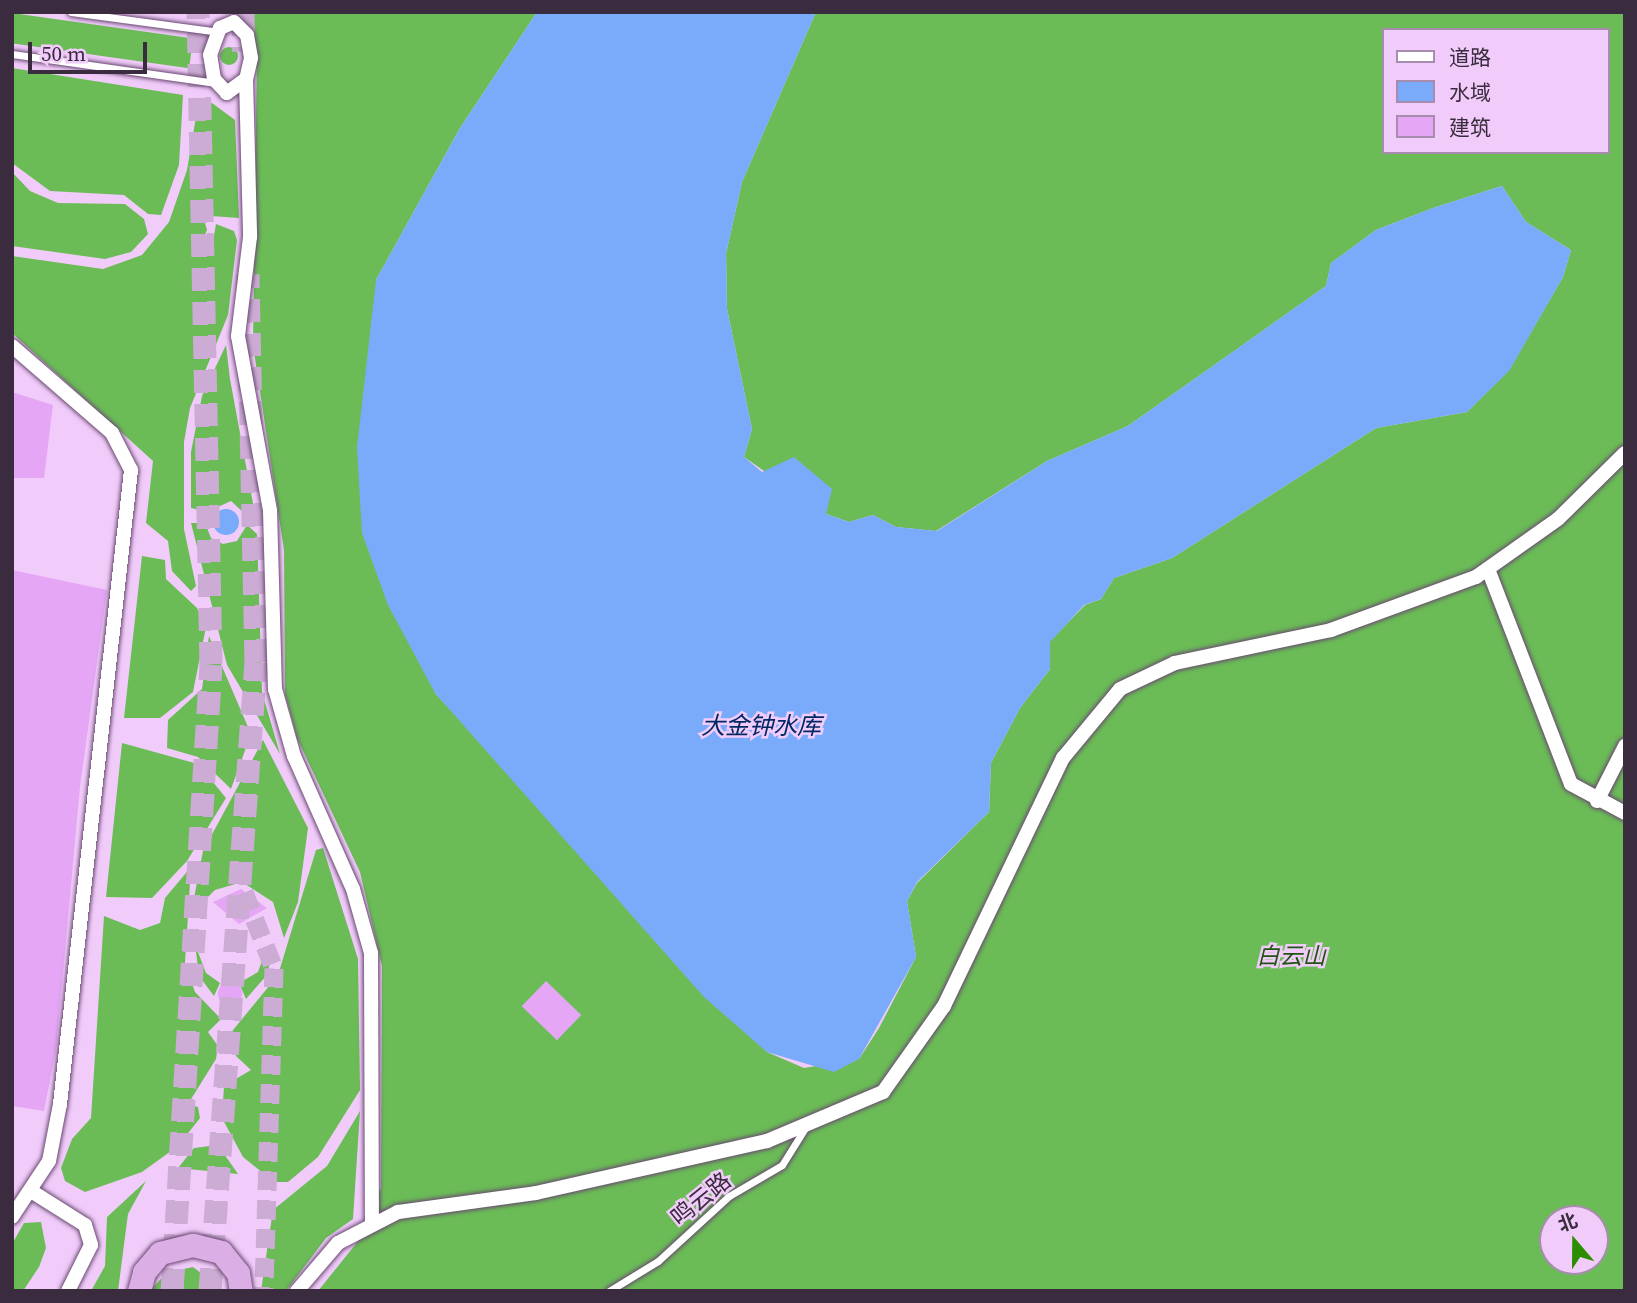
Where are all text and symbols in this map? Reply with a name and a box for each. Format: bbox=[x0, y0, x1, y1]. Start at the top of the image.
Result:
scale bar bbox=[32, 28, 150, 72]
legend bbox=[1382, 28, 1609, 154]
text: 50 m bbox=[41, 39, 86, 68]
text: 道路 bbox=[1449, 43, 1491, 72]
text: 水域 bbox=[1449, 78, 1491, 107]
text: 建筑 bbox=[1449, 113, 1491, 142]
water label: 大金钟水库 bbox=[701, 712, 821, 740]
park label: 白云山 bbox=[1257, 942, 1325, 970]
street label: 鸣云路 bbox=[666, 1167, 736, 1231]
north arrow bbox=[1539, 1205, 1609, 1275]
text: 北 bbox=[1554, 1207, 1581, 1238]

